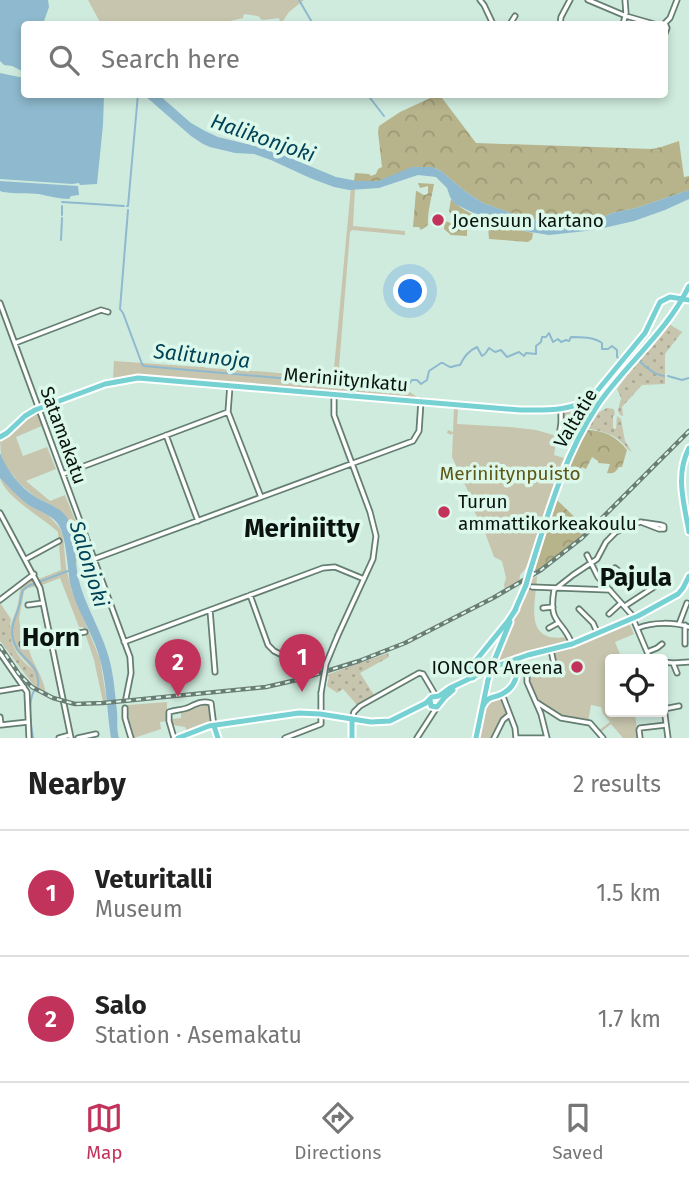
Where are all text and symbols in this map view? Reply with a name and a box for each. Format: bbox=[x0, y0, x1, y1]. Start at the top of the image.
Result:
search box bbox=[21, 21, 668, 98]
icon: search bbox=[45, 41, 83, 79]
text: Search here bbox=[101, 44, 240, 75]
water label: Halikonjoki bbox=[207, 108, 319, 168]
place label: Joensuun kartano bbox=[452, 209, 604, 232]
marker: Joensuun kartano bbox=[430, 212, 446, 228]
your location bbox=[393, 274, 427, 308]
water label: Salitunoja bbox=[151, 338, 252, 374]
street label: Meriniitynkatu bbox=[283, 363, 409, 396]
street label: Satamakatu bbox=[35, 383, 92, 487]
street label: Valtatie bbox=[549, 384, 602, 452]
park label: Meriniitynpuisto bbox=[439, 462, 581, 485]
place label: Turun ammattikorkeakoulu bbox=[458, 490, 637, 535]
marker: Turun ammattikorkeakoulu bbox=[436, 504, 452, 520]
district label: Meriniitty bbox=[244, 513, 360, 544]
water label: Salonjoki bbox=[63, 517, 114, 610]
district label: Pajula bbox=[600, 562, 672, 593]
district label: Horn bbox=[22, 622, 80, 653]
pin: 1 bbox=[279, 634, 325, 692]
pin: 2 bbox=[155, 639, 201, 697]
map controls bbox=[605, 654, 668, 717]
button: locate bbox=[605, 654, 668, 717]
place label: IONCOR Areena bbox=[432, 656, 563, 679]
marker: IONCOR Areena bbox=[569, 659, 585, 675]
text: Nearby bbox=[28, 766, 126, 802]
text: 2 results bbox=[573, 770, 661, 798]
text: Veturitalli bbox=[95, 864, 213, 895]
text: 1 bbox=[46, 879, 56, 907]
text: 1.5 km bbox=[596, 879, 661, 907]
text: Museum bbox=[95, 895, 183, 923]
text: Salo bbox=[95, 990, 147, 1021]
text: 2 bbox=[45, 1005, 57, 1033]
text: 1.7 km bbox=[598, 1005, 661, 1033]
text: Station · Asemakatu bbox=[95, 1021, 302, 1049]
tab: Map bbox=[85, 1099, 123, 1164]
tab: Directions bbox=[294, 1099, 381, 1164]
tab: Saved bbox=[552, 1099, 604, 1164]

